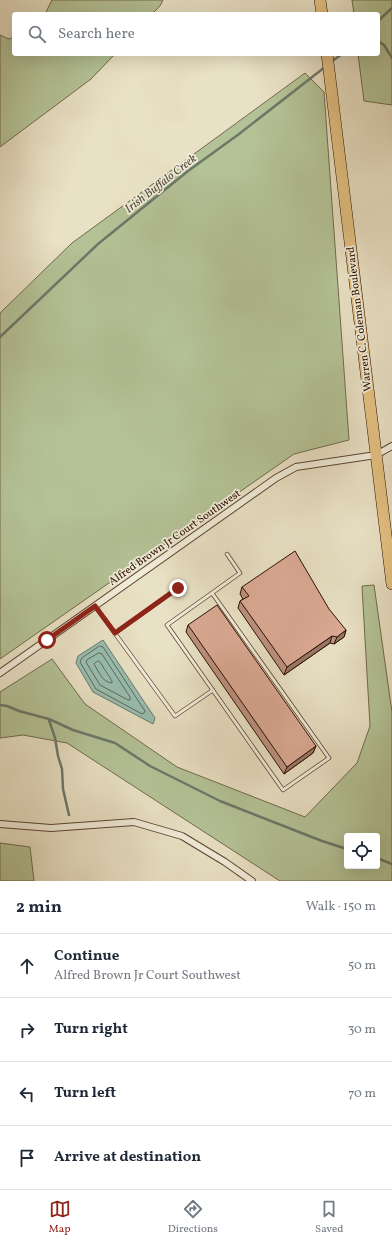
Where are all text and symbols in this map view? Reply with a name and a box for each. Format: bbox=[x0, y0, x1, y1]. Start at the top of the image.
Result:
search box bbox=[12, 12, 380, 56]
icon: search bbox=[26, 23, 48, 45]
text: Search here bbox=[58, 24, 135, 45]
water label: Irish Buffalo Creek bbox=[122, 151, 201, 217]
street label: Warren C. Coleman Boulevard bbox=[344, 246, 376, 392]
street label: Alfred Brown Jr Court Southwest bbox=[106, 486, 244, 589]
route end bbox=[169, 579, 187, 597]
route start bbox=[38, 631, 56, 649]
map controls bbox=[344, 833, 380, 869]
button: locate bbox=[344, 833, 380, 869]
text: 2 min bbox=[16, 896, 62, 919]
text: Walk · 150 m bbox=[306, 898, 376, 916]
text: Continue bbox=[54, 946, 119, 967]
icon: ahead bbox=[16, 955, 38, 977]
text: 50 m bbox=[348, 957, 376, 975]
text: Alfred Brown Jr Court Southwest bbox=[54, 967, 241, 985]
icon: right bbox=[16, 1019, 38, 1041]
text: Turn right bbox=[54, 1019, 128, 1040]
text: 30 m bbox=[348, 1021, 376, 1039]
icon: left bbox=[16, 1083, 38, 1105]
text: Turn left bbox=[54, 1083, 116, 1104]
text: 70 m bbox=[348, 1085, 376, 1103]
icon: arrive bbox=[16, 1147, 38, 1169]
text: Arrive at destination bbox=[54, 1147, 201, 1168]
tab: Map bbox=[49, 1198, 71, 1237]
tab: Directions bbox=[168, 1198, 218, 1237]
tab: Saved bbox=[315, 1198, 343, 1237]

